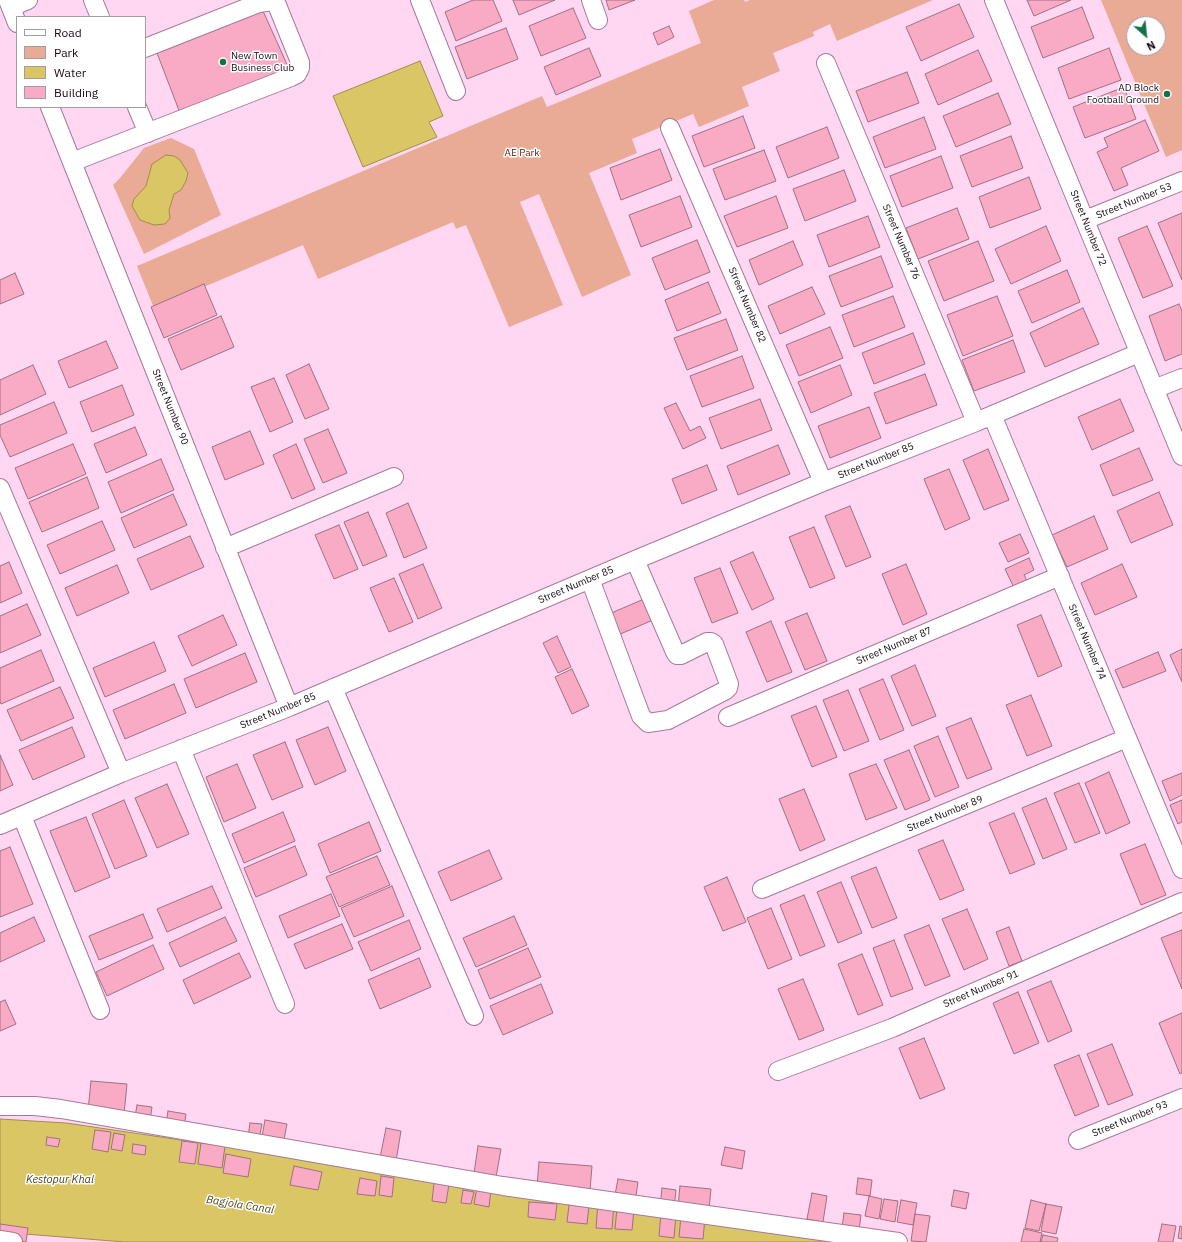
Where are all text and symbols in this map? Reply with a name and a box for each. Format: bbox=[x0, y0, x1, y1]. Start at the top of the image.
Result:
legend bbox=[16, 16, 146, 108]
north arrow bbox=[1126, 16, 1166, 56]
text: Road bbox=[54, 25, 82, 40]
text: N bbox=[1144, 38, 1158, 54]
text: Park bbox=[54, 45, 78, 60]
place label: New Town Business Club bbox=[231, 50, 294, 74]
marker: New Town Business Club bbox=[218, 57, 228, 67]
text: Water bbox=[54, 65, 86, 80]
place label: AD Block Football Ground bbox=[1087, 82, 1159, 106]
text: Building bbox=[54, 85, 98, 100]
marker: AD Block Football Ground bbox=[1162, 89, 1172, 99]
park label: AE Park bbox=[505, 147, 539, 159]
street label: Street Number 53 bbox=[1094, 180, 1174, 222]
street label: Street Number 72 bbox=[1067, 188, 1109, 268]
street label: Street Number 76 bbox=[880, 203, 922, 281]
street label: Street Number 82 bbox=[726, 266, 768, 344]
street label: Street Number 90 bbox=[149, 367, 191, 447]
street label: Street Number 85 bbox=[836, 440, 916, 482]
street label: Street Number 85 bbox=[537, 564, 615, 606]
street label: Street Number 74 bbox=[1066, 603, 1108, 681]
street label: Street Number 87 bbox=[855, 625, 933, 667]
street label: Street Number 85 bbox=[238, 690, 318, 732]
street label: Street Number 89 bbox=[905, 793, 985, 835]
street label: Street Number 91 bbox=[942, 968, 1020, 1010]
street label: Street Number 93 bbox=[1090, 1098, 1170, 1140]
water label: Kestopur Khal bbox=[26, 1173, 94, 1187]
water label: Bagjola Canal bbox=[205, 1193, 275, 1217]

